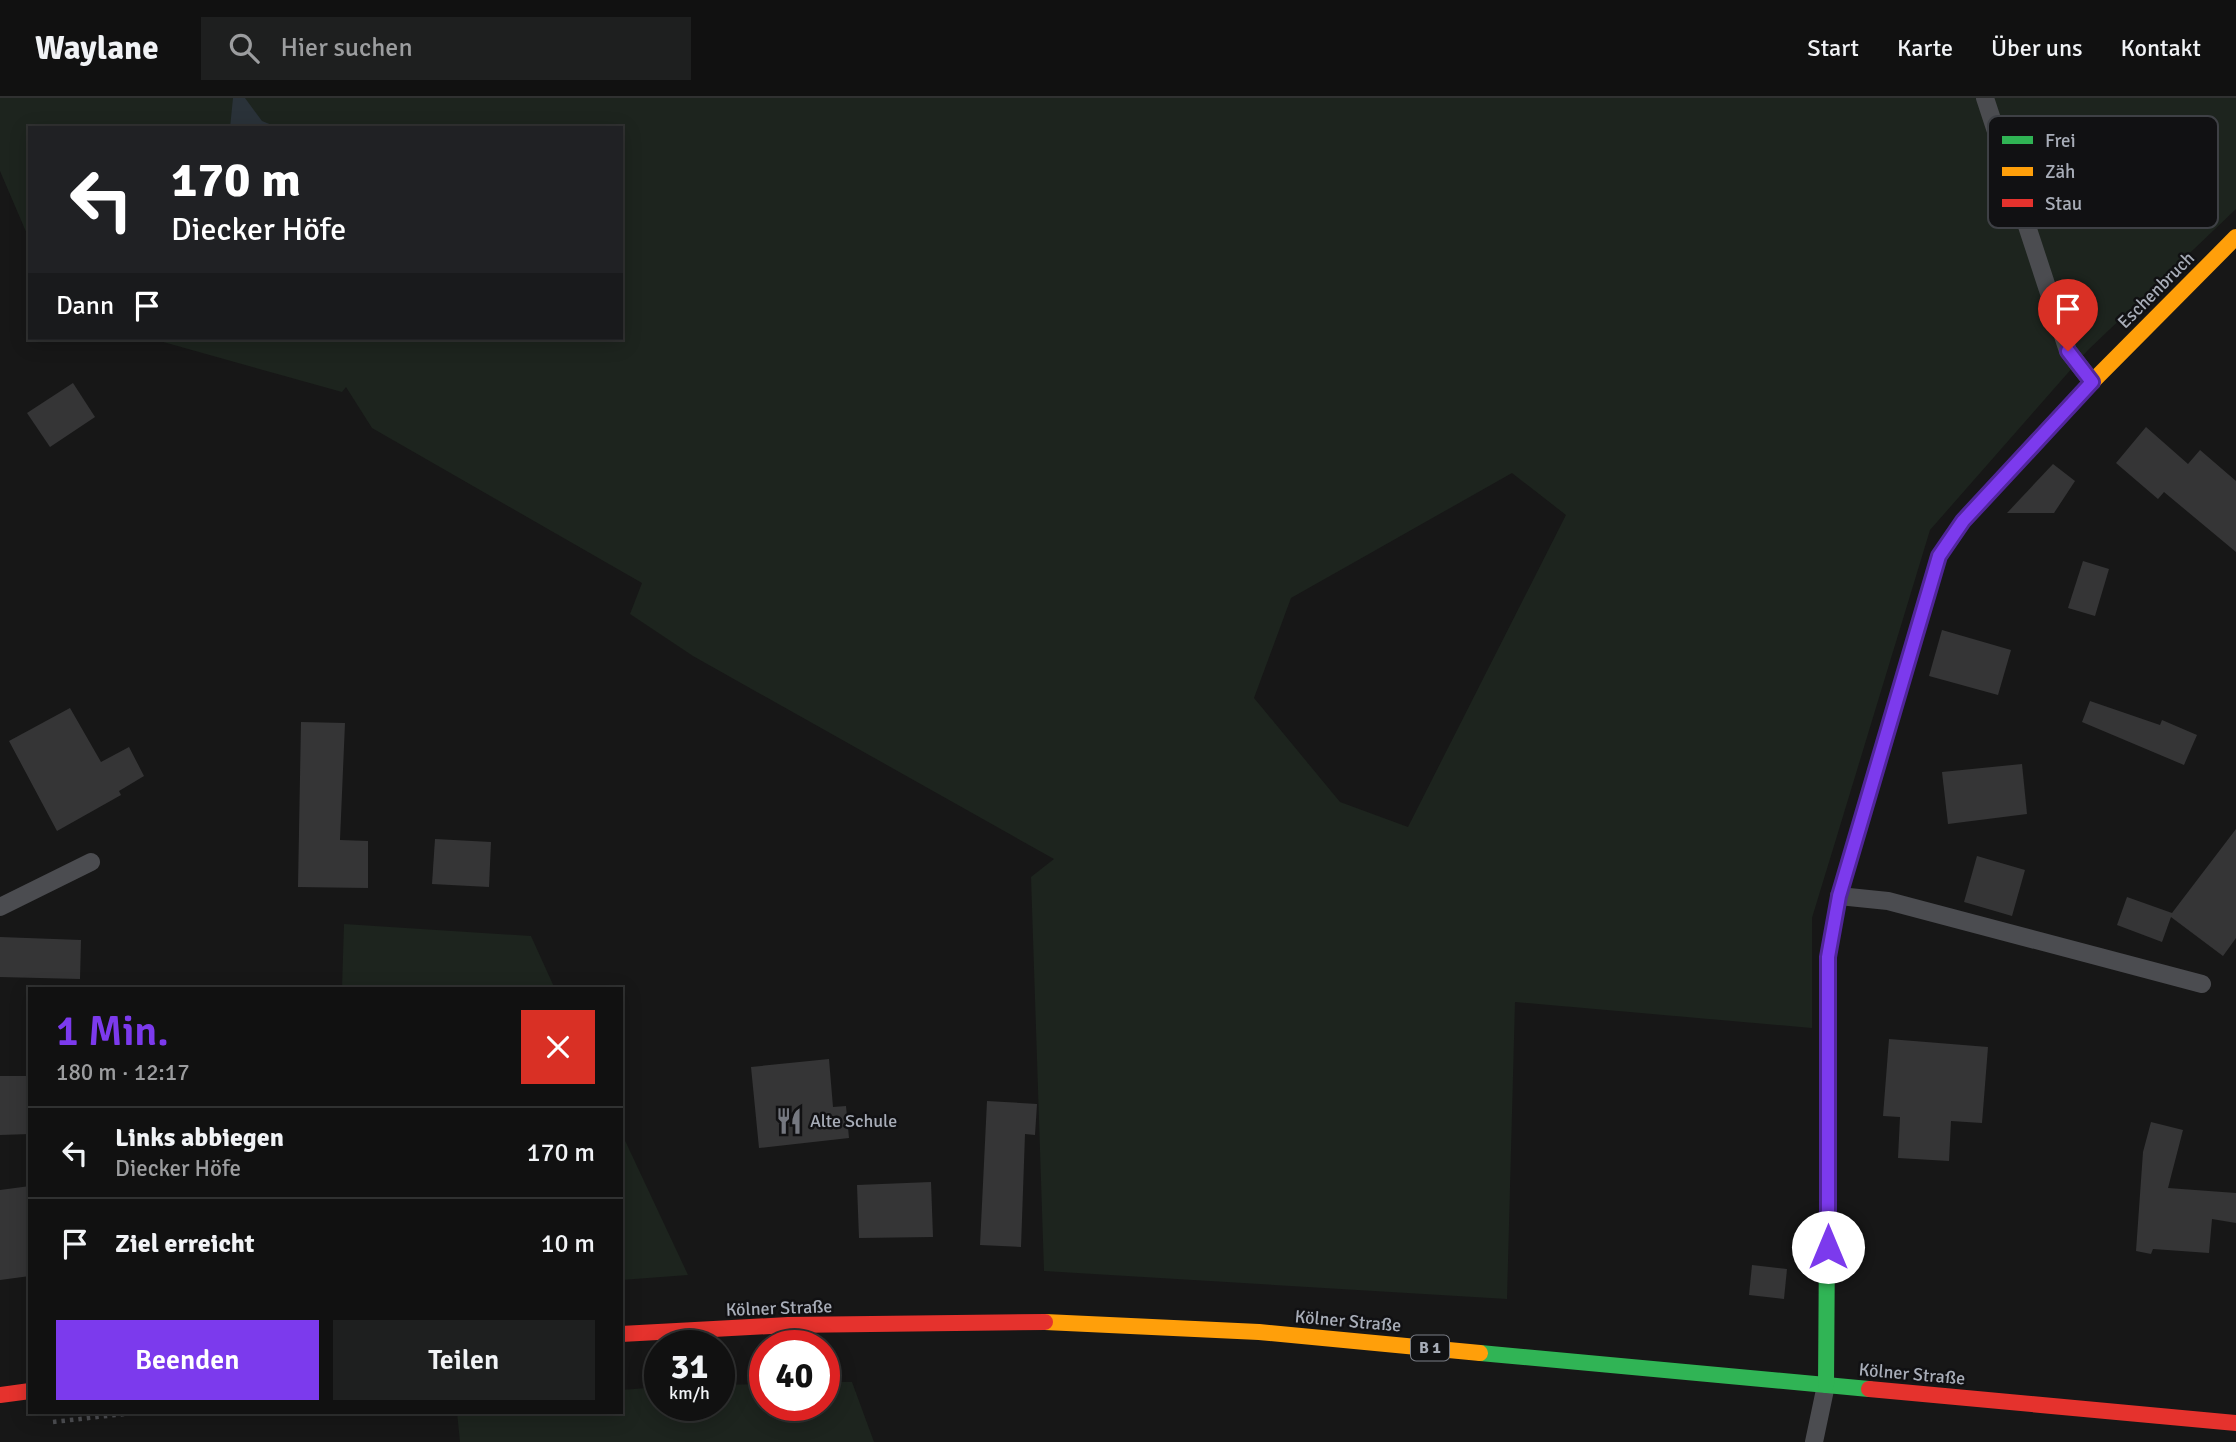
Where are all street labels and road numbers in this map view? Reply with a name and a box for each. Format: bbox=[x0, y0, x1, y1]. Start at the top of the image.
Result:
street label: Eschenbruch bbox=[2113, 247, 2199, 333]
street label: Kölner Straße bbox=[725, 1295, 833, 1321]
street label: Kölner Straße bbox=[1294, 1305, 1402, 1337]
road number: B 1 bbox=[1411, 1336, 1449, 1360]
street label: Kölner Straße bbox=[1858, 1358, 1966, 1390]

